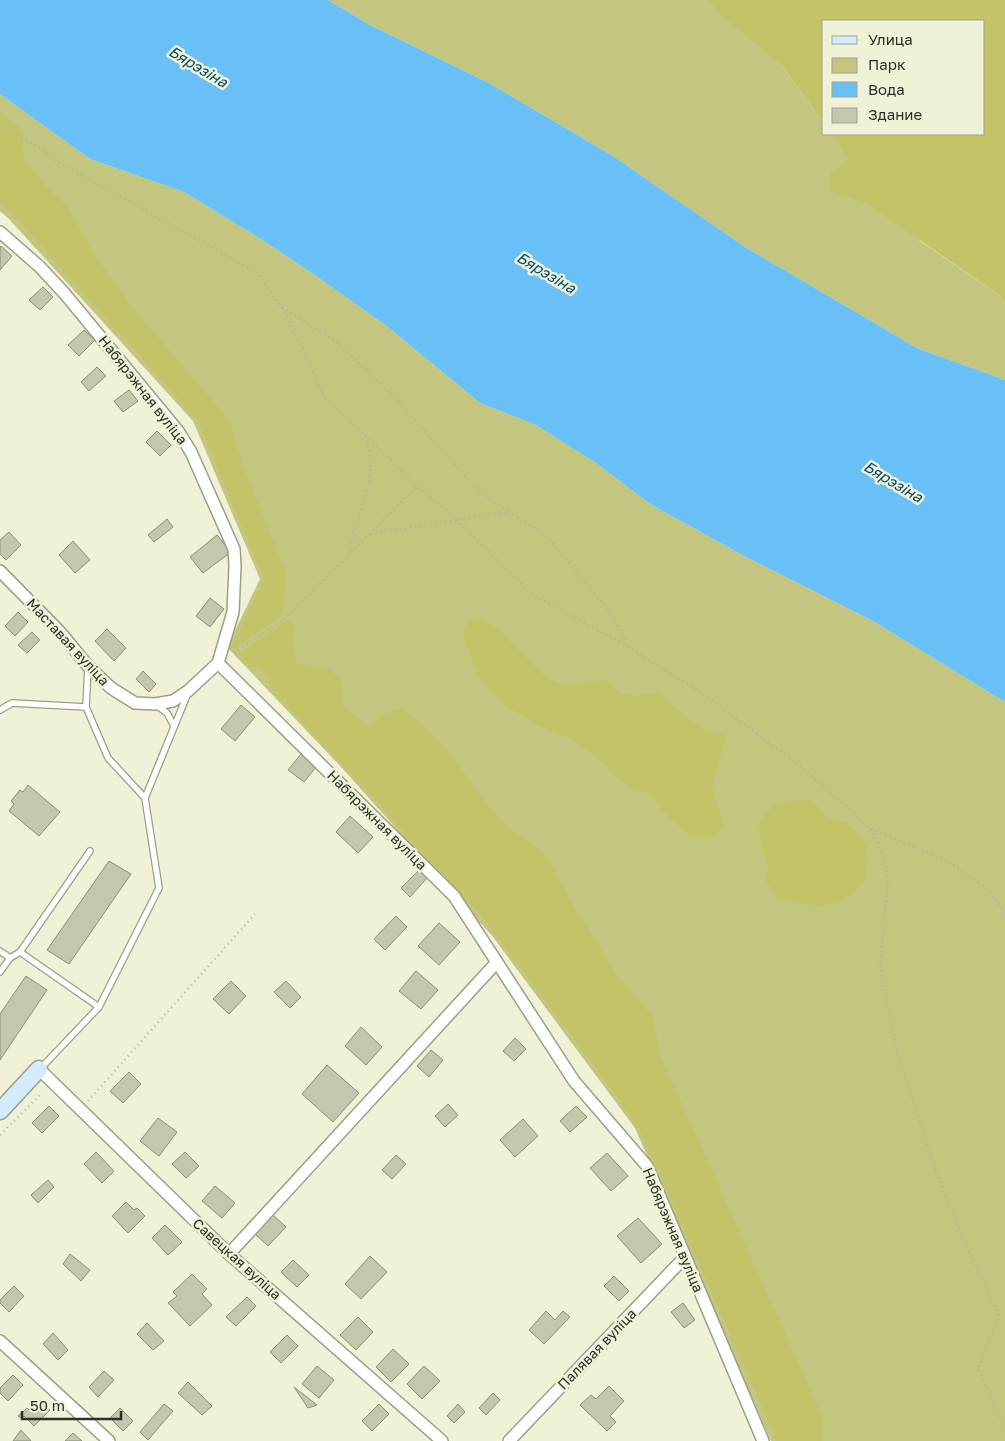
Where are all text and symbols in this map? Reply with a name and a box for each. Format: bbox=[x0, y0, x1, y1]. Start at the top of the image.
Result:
legend bbox=[822, 20, 985, 135]
text: Улица bbox=[868, 30, 913, 48]
water label: Бярэзіна bbox=[166, 42, 232, 91]
text: Парк bbox=[868, 55, 906, 73]
text: Вода bbox=[868, 80, 905, 98]
text: Здание bbox=[868, 105, 922, 123]
water label: Бярэзіна bbox=[514, 248, 580, 297]
street label: Набярэжная вуліца bbox=[96, 332, 191, 448]
water label: Бярэзіна bbox=[861, 457, 927, 506]
street label: Маставая вуліца bbox=[24, 594, 113, 689]
street label: Набярэжная вуліца bbox=[324, 766, 431, 873]
street label: Набярэжная вуліца bbox=[639, 1165, 707, 1295]
street label: Савецкая вуліца bbox=[190, 1214, 285, 1303]
street label: Палявая вуліца bbox=[554, 1305, 639, 1393]
scale bar bbox=[22, 1388, 121, 1420]
text: 50 m bbox=[30, 1396, 65, 1414]

